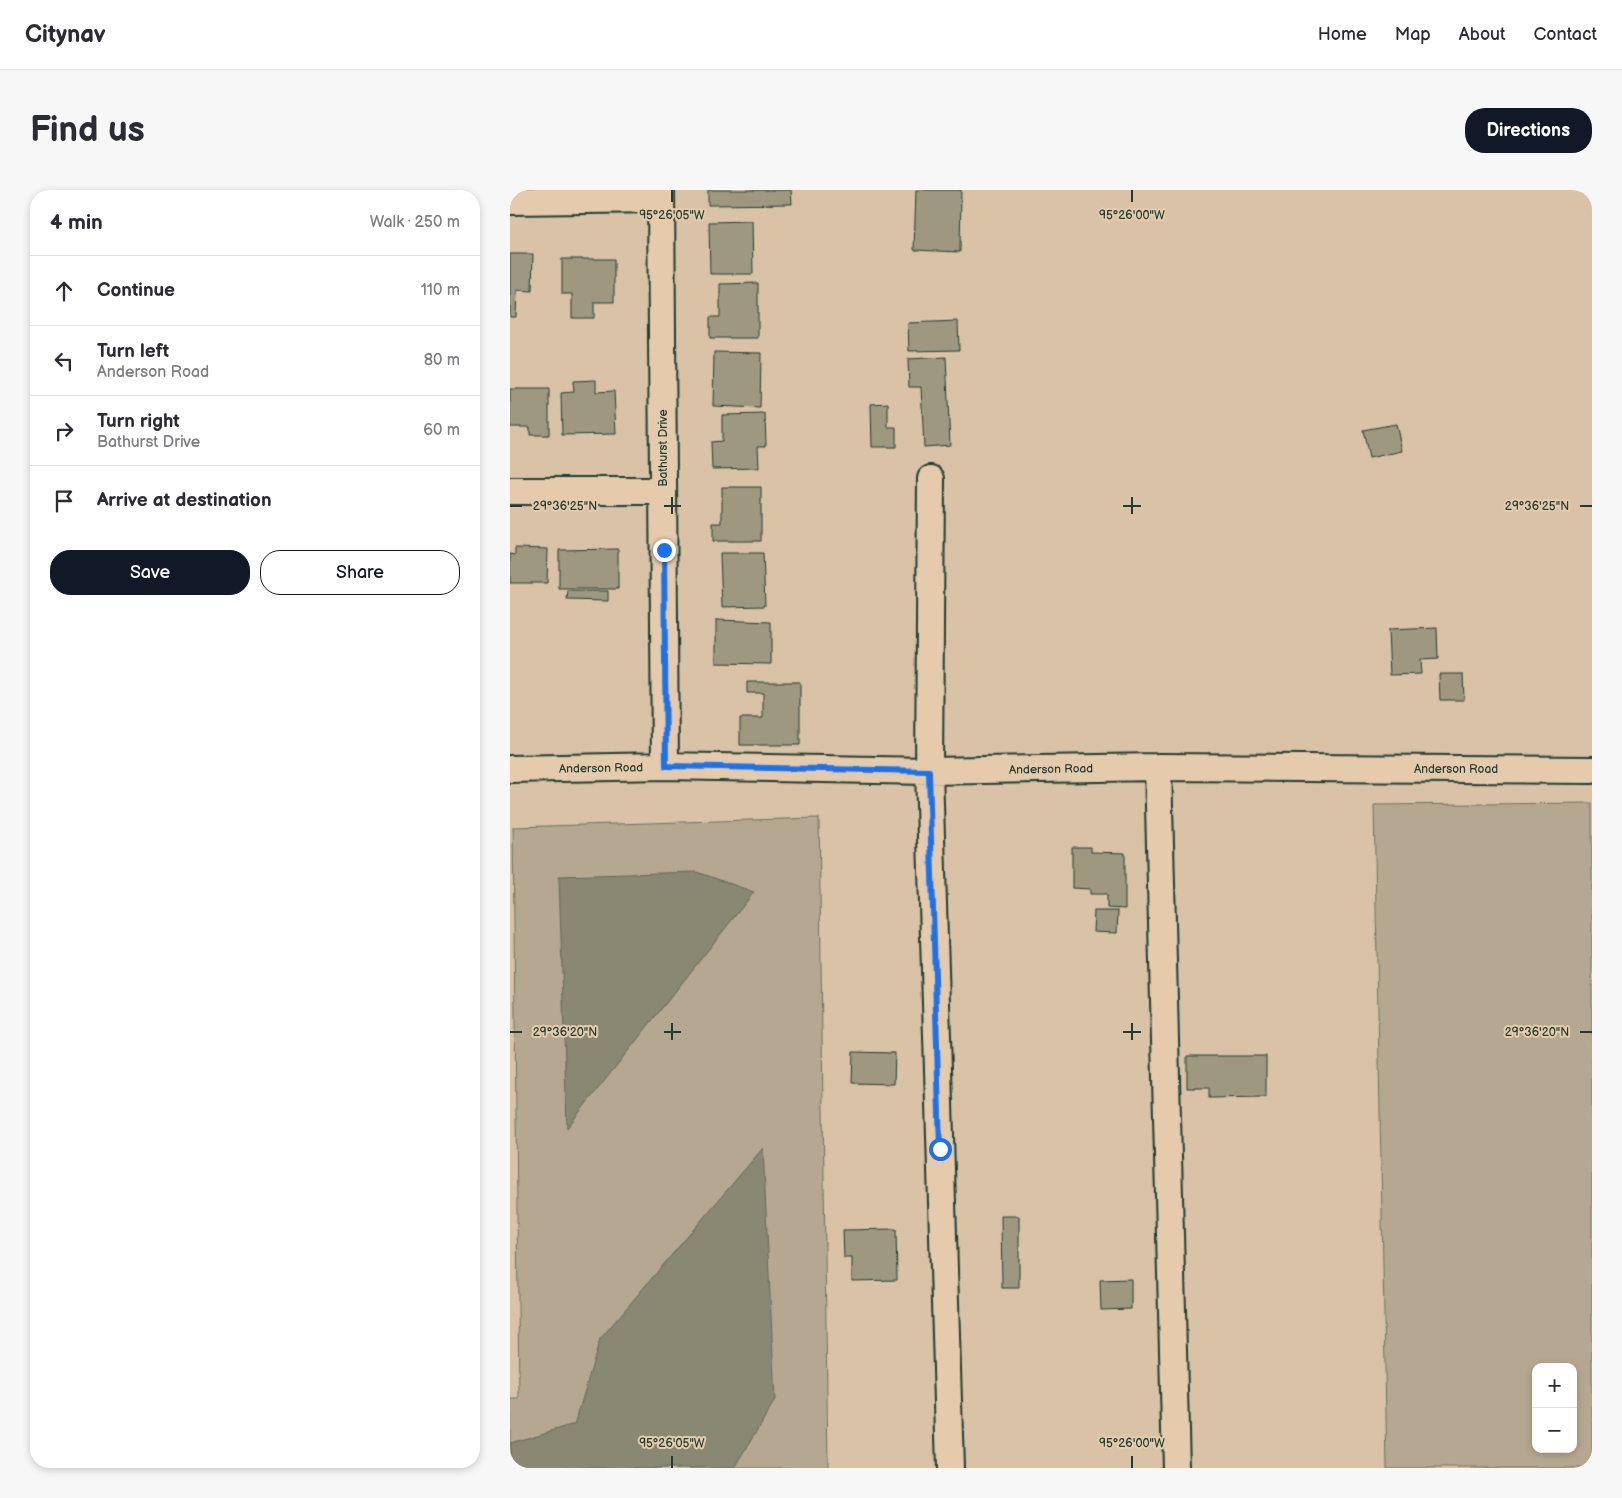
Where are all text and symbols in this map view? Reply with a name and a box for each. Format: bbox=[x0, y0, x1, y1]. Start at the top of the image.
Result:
text: Citynav bbox=[25, 20, 106, 49]
text: Home bbox=[1318, 24, 1367, 45]
text: Map bbox=[1395, 24, 1431, 45]
text: About bbox=[1459, 24, 1506, 45]
text: Contact bbox=[1534, 24, 1597, 45]
button: Directions bbox=[1465, 108, 1592, 153]
text: Find us bbox=[30, 109, 145, 152]
text: 95°26'05"W bbox=[639, 208, 705, 223]
text: 95°26'00"W bbox=[1099, 208, 1165, 223]
text: 4 min bbox=[50, 210, 103, 235]
text: Walk · 250 m bbox=[370, 213, 460, 232]
icon: ahead bbox=[50, 277, 78, 305]
text: Continue bbox=[97, 279, 175, 302]
text: 110 m bbox=[421, 281, 460, 300]
text: Turn left bbox=[97, 340, 169, 363]
icon: left bbox=[50, 347, 78, 375]
text: 80 m bbox=[424, 351, 460, 370]
text: Anderson Road bbox=[97, 363, 209, 382]
street label: Bathurst Drive bbox=[656, 409, 671, 487]
text: Turn right bbox=[97, 410, 180, 433]
icon: right bbox=[50, 417, 78, 445]
text: 60 m bbox=[423, 421, 460, 440]
text: Bathurst Drive bbox=[97, 433, 200, 452]
icon: arrive bbox=[50, 487, 78, 515]
text: Arrive at destination bbox=[97, 489, 272, 512]
text: 29°36'25"N bbox=[533, 499, 597, 514]
text: 29°36'25"N bbox=[1505, 499, 1569, 514]
route end bbox=[653, 539, 676, 562]
button: Save bbox=[50, 550, 250, 595]
button: Share bbox=[260, 550, 460, 595]
street label: Anderson Road bbox=[559, 760, 643, 777]
street label: Anderson Road bbox=[1009, 761, 1093, 778]
street label: Anderson Road bbox=[1414, 762, 1498, 777]
text: 29°36'20"N bbox=[533, 1025, 597, 1040]
text: 29°36'20"N bbox=[1505, 1025, 1569, 1040]
route start bbox=[929, 1138, 952, 1161]
map controls bbox=[1532, 1363, 1577, 1453]
button: + bbox=[1532, 1363, 1577, 1408]
button: − bbox=[1532, 1408, 1577, 1453]
text: 95°26'05"W bbox=[639, 1436, 705, 1451]
text: 95°26'00"W bbox=[1099, 1436, 1165, 1451]

